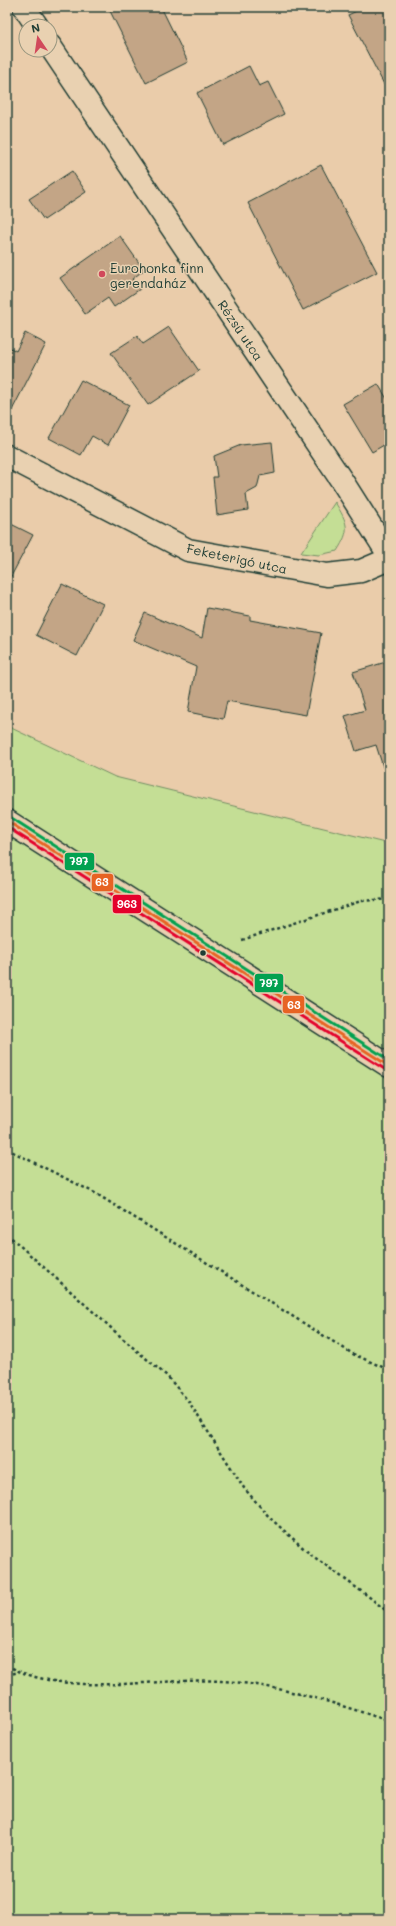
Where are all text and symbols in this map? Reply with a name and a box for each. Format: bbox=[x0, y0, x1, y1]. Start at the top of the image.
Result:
north arrow bbox=[18, 18, 58, 58]
text: N bbox=[30, 20, 41, 36]
place label: Eurohonka finn gerendaház bbox=[110, 259, 204, 291]
marker: Eurohonka finn gerendaház bbox=[97, 269, 107, 279]
street label: Rézsű utca bbox=[214, 296, 268, 364]
street label: Feketerigó utca bbox=[185, 539, 289, 577]
line badge: 797 bbox=[64, 852, 95, 871]
text: 797 bbox=[70, 853, 88, 868]
line badge: 63 bbox=[91, 873, 114, 892]
text: 63 bbox=[95, 874, 109, 889]
line badge: 963 bbox=[112, 894, 142, 914]
text: 963 bbox=[117, 896, 137, 911]
unlabelled marker bbox=[198, 948, 208, 958]
line badge: 797 bbox=[254, 973, 284, 993]
text: 797 bbox=[260, 975, 278, 990]
line badge: 63 bbox=[282, 995, 305, 1014]
text: 63 bbox=[287, 997, 301, 1012]

